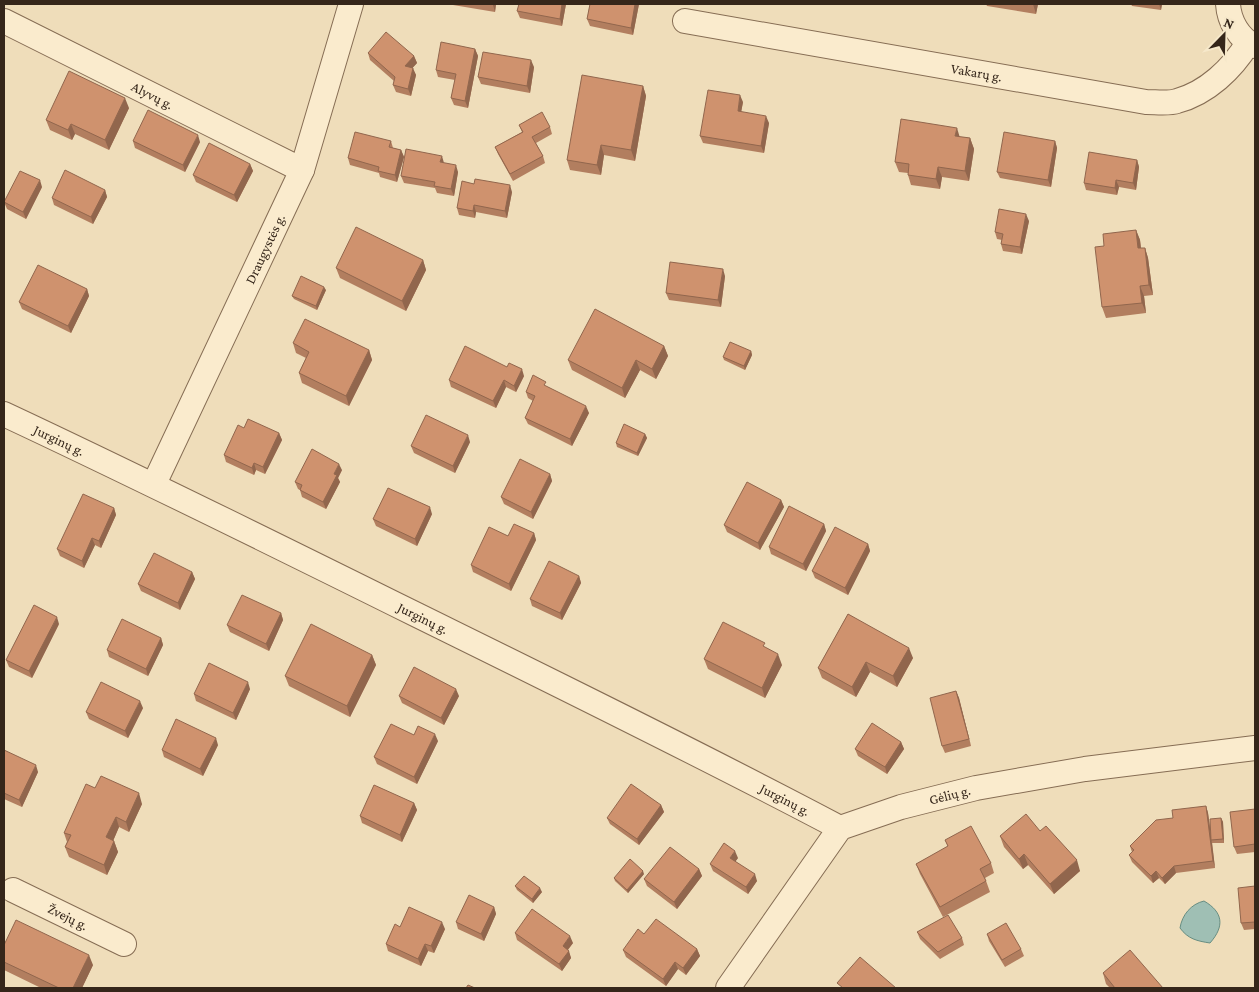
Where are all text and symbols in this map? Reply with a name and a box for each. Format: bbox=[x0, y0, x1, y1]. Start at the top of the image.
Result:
north arrow bbox=[1199, 10, 1249, 60]
text: N bbox=[1222, 14, 1237, 32]
street label: Vakarų g. bbox=[950, 60, 1003, 85]
street label: Alyvų g. bbox=[129, 78, 176, 112]
street label: Draugystės g. bbox=[242, 211, 288, 286]
street label: Jurginų g. bbox=[29, 420, 87, 459]
street label: Jurginų g. bbox=[393, 598, 451, 637]
street label: Jurginų g. bbox=[756, 779, 813, 819]
street label: Gėlių g. bbox=[927, 782, 972, 808]
street label: Žvejų g. bbox=[45, 900, 91, 933]

